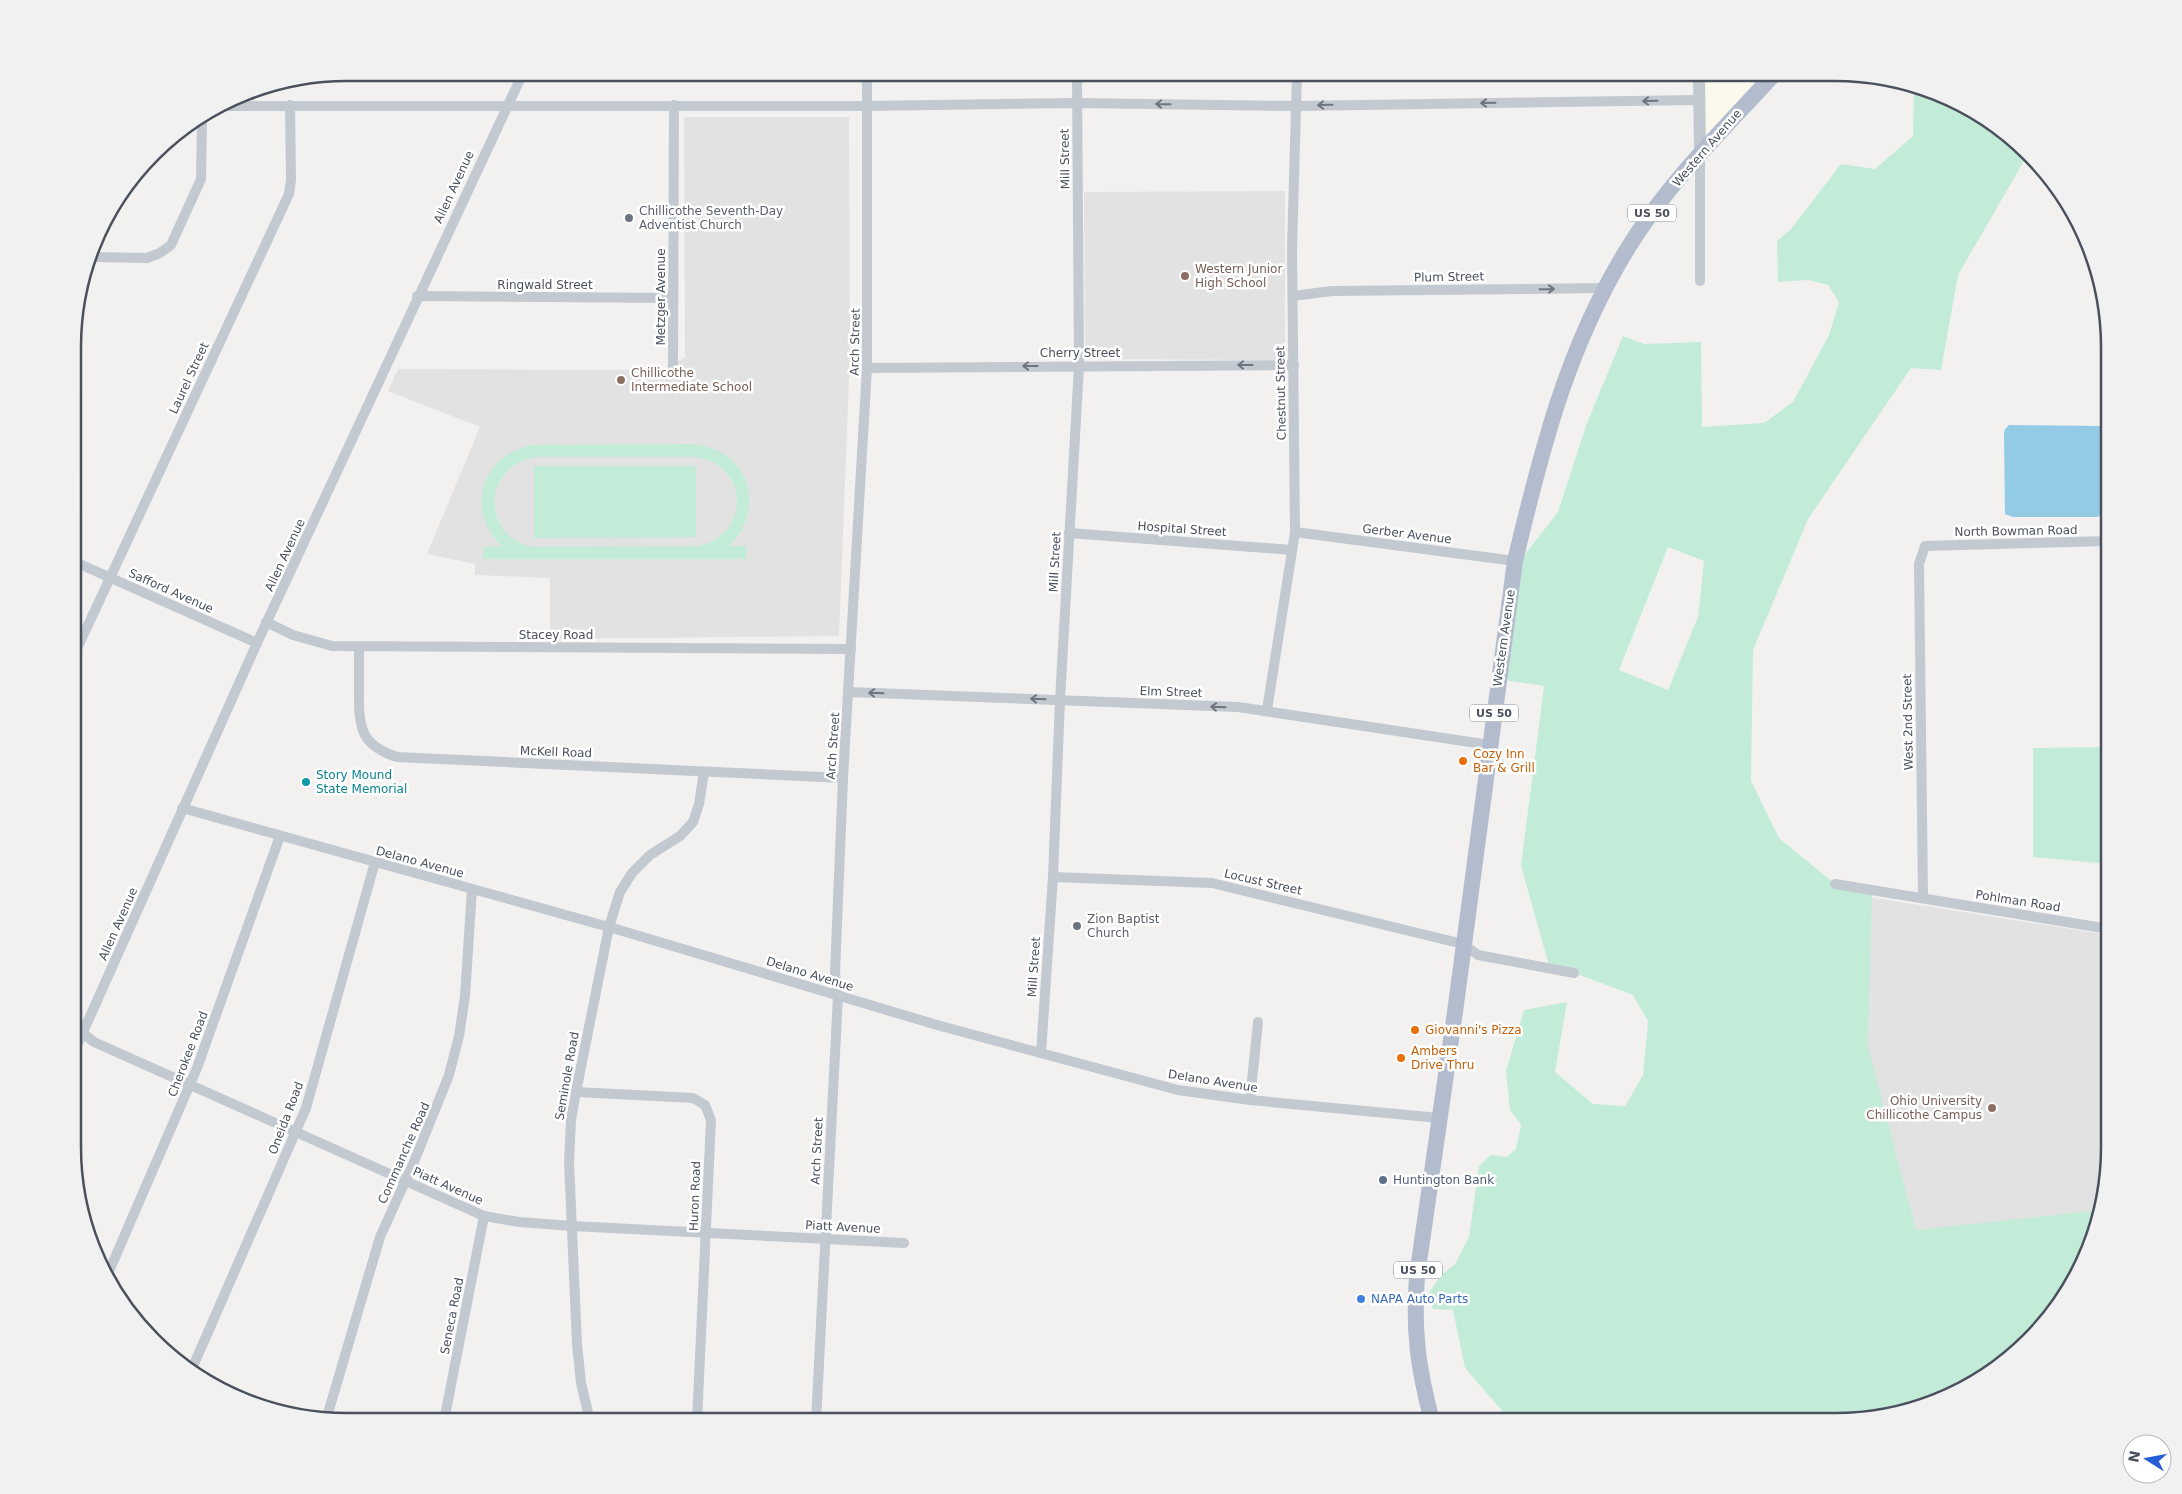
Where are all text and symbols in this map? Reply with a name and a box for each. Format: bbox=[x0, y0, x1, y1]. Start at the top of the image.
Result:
one-way arrow bbox=[1642, 96, 1658, 106]
one-way arrow bbox=[1480, 98, 1496, 108]
one-way arrow bbox=[1155, 99, 1171, 109]
one-way arrow bbox=[1317, 101, 1333, 110]
street label: Western Avenue bbox=[1670, 107, 1744, 189]
street label: Mill Street bbox=[1057, 128, 1073, 189]
street label: Allen Avenue bbox=[431, 149, 477, 225]
place label: Chillicothe Seventh-Day Adventist Church bbox=[639, 204, 783, 232]
road number: US 50 bbox=[1628, 204, 1676, 222]
marker: Chillicothe Seventh-Day Adventist Church bbox=[623, 212, 635, 224]
street label: Metzger Avenue bbox=[654, 248, 668, 346]
place label: Western Junior High School bbox=[1195, 262, 1282, 290]
street label: Plum Street bbox=[1414, 269, 1484, 285]
marker: Western Junior High School bbox=[1179, 270, 1191, 282]
street label: Ringwald Street bbox=[497, 278, 593, 292]
one-way arrow bbox=[1539, 284, 1555, 293]
street label: Arch Street bbox=[847, 308, 863, 376]
street label: Laurel Street bbox=[166, 340, 212, 416]
street label: Chestnut Street bbox=[1273, 345, 1289, 440]
street label: Cherry Street bbox=[1040, 346, 1120, 360]
one-way arrow bbox=[1237, 360, 1254, 370]
one-way arrow bbox=[1022, 361, 1038, 371]
place label: Chillicothe Intermediate School bbox=[631, 366, 752, 394]
marker: Chillicothe Intermediate School bbox=[615, 374, 627, 386]
street label: Allen Avenue bbox=[262, 517, 308, 593]
street label: Hospital Street bbox=[1137, 519, 1227, 539]
street label: Gerber Avenue bbox=[1362, 522, 1452, 546]
street label: North Bowman Road bbox=[1954, 523, 2078, 539]
street label: Mill Street bbox=[1046, 531, 1064, 593]
street label: Safford Avenue bbox=[126, 566, 216, 616]
street label: Western Avenue bbox=[1490, 589, 1518, 687]
street label: Stacey Road bbox=[519, 628, 593, 642]
street label: West 2nd Street bbox=[1900, 673, 1916, 770]
street label: Elm Street bbox=[1139, 684, 1203, 700]
one-way arrow bbox=[868, 689, 884, 698]
one-way arrow bbox=[1030, 695, 1046, 704]
one-way arrow bbox=[1210, 702, 1226, 711]
road number: US 50 bbox=[1470, 704, 1518, 721]
street label: Arch Street bbox=[824, 712, 842, 780]
street label: McKell Road bbox=[520, 744, 592, 760]
place label: Cozy Inn Bar & Grill bbox=[1473, 747, 1535, 775]
marker: Cozy Inn Bar & Grill bbox=[1457, 755, 1469, 767]
place label: Story Mound State Memorial bbox=[316, 768, 407, 796]
marker: Story Mound State Memorial bbox=[300, 776, 312, 788]
street label: Delano Avenue bbox=[374, 844, 466, 880]
street label: Locust Street bbox=[1223, 866, 1303, 898]
street label: Allen Avenue bbox=[96, 885, 140, 963]
street label: Pohlman Road bbox=[1975, 887, 2061, 915]
place label: Zion Baptist Church bbox=[1087, 912, 1160, 940]
marker: Zion Baptist Church bbox=[1071, 920, 1083, 932]
street label: Mill Street bbox=[1025, 936, 1043, 998]
street label: Delano Avenue bbox=[765, 954, 855, 994]
street label: Cherokee Road bbox=[165, 1009, 211, 1099]
place label: Giovanni's Pizza bbox=[1425, 1023, 1522, 1037]
marker: Giovanni's Pizza bbox=[1409, 1024, 1421, 1036]
street label: Seminole Road bbox=[552, 1031, 582, 1121]
place label: Ambers Drive Thru bbox=[1411, 1044, 1474, 1072]
marker: Ambers Drive Thru bbox=[1395, 1052, 1407, 1064]
street label: Delano Avenue bbox=[1167, 1067, 1259, 1095]
street label: Oneida Road bbox=[266, 1080, 306, 1156]
place label: Ohio University Chillicothe Campus bbox=[1866, 1094, 1982, 1122]
street label: Commanche Road bbox=[375, 1100, 433, 1206]
marker: Ohio University Chillicothe Campus bbox=[1986, 1102, 1998, 1114]
street label: Arch Street bbox=[808, 1117, 826, 1185]
street label: Huron Road bbox=[687, 1161, 703, 1231]
street label: Piatt Avenue bbox=[411, 1164, 485, 1208]
place label: Huntington Bank bbox=[1393, 1173, 1494, 1187]
marker: Huntington Bank bbox=[1377, 1174, 1389, 1186]
street label: Piatt Avenue bbox=[805, 1218, 881, 1236]
road number: US 50 bbox=[1394, 1262, 1442, 1278]
street label: Seneca Road bbox=[438, 1276, 466, 1356]
place label: NAPA Auto Parts bbox=[1371, 1292, 1468, 1306]
marker: NAPA Auto Parts bbox=[1355, 1293, 1367, 1305]
north arrow bbox=[2122, 1434, 2172, 1484]
text: N bbox=[2125, 1449, 2143, 1464]

